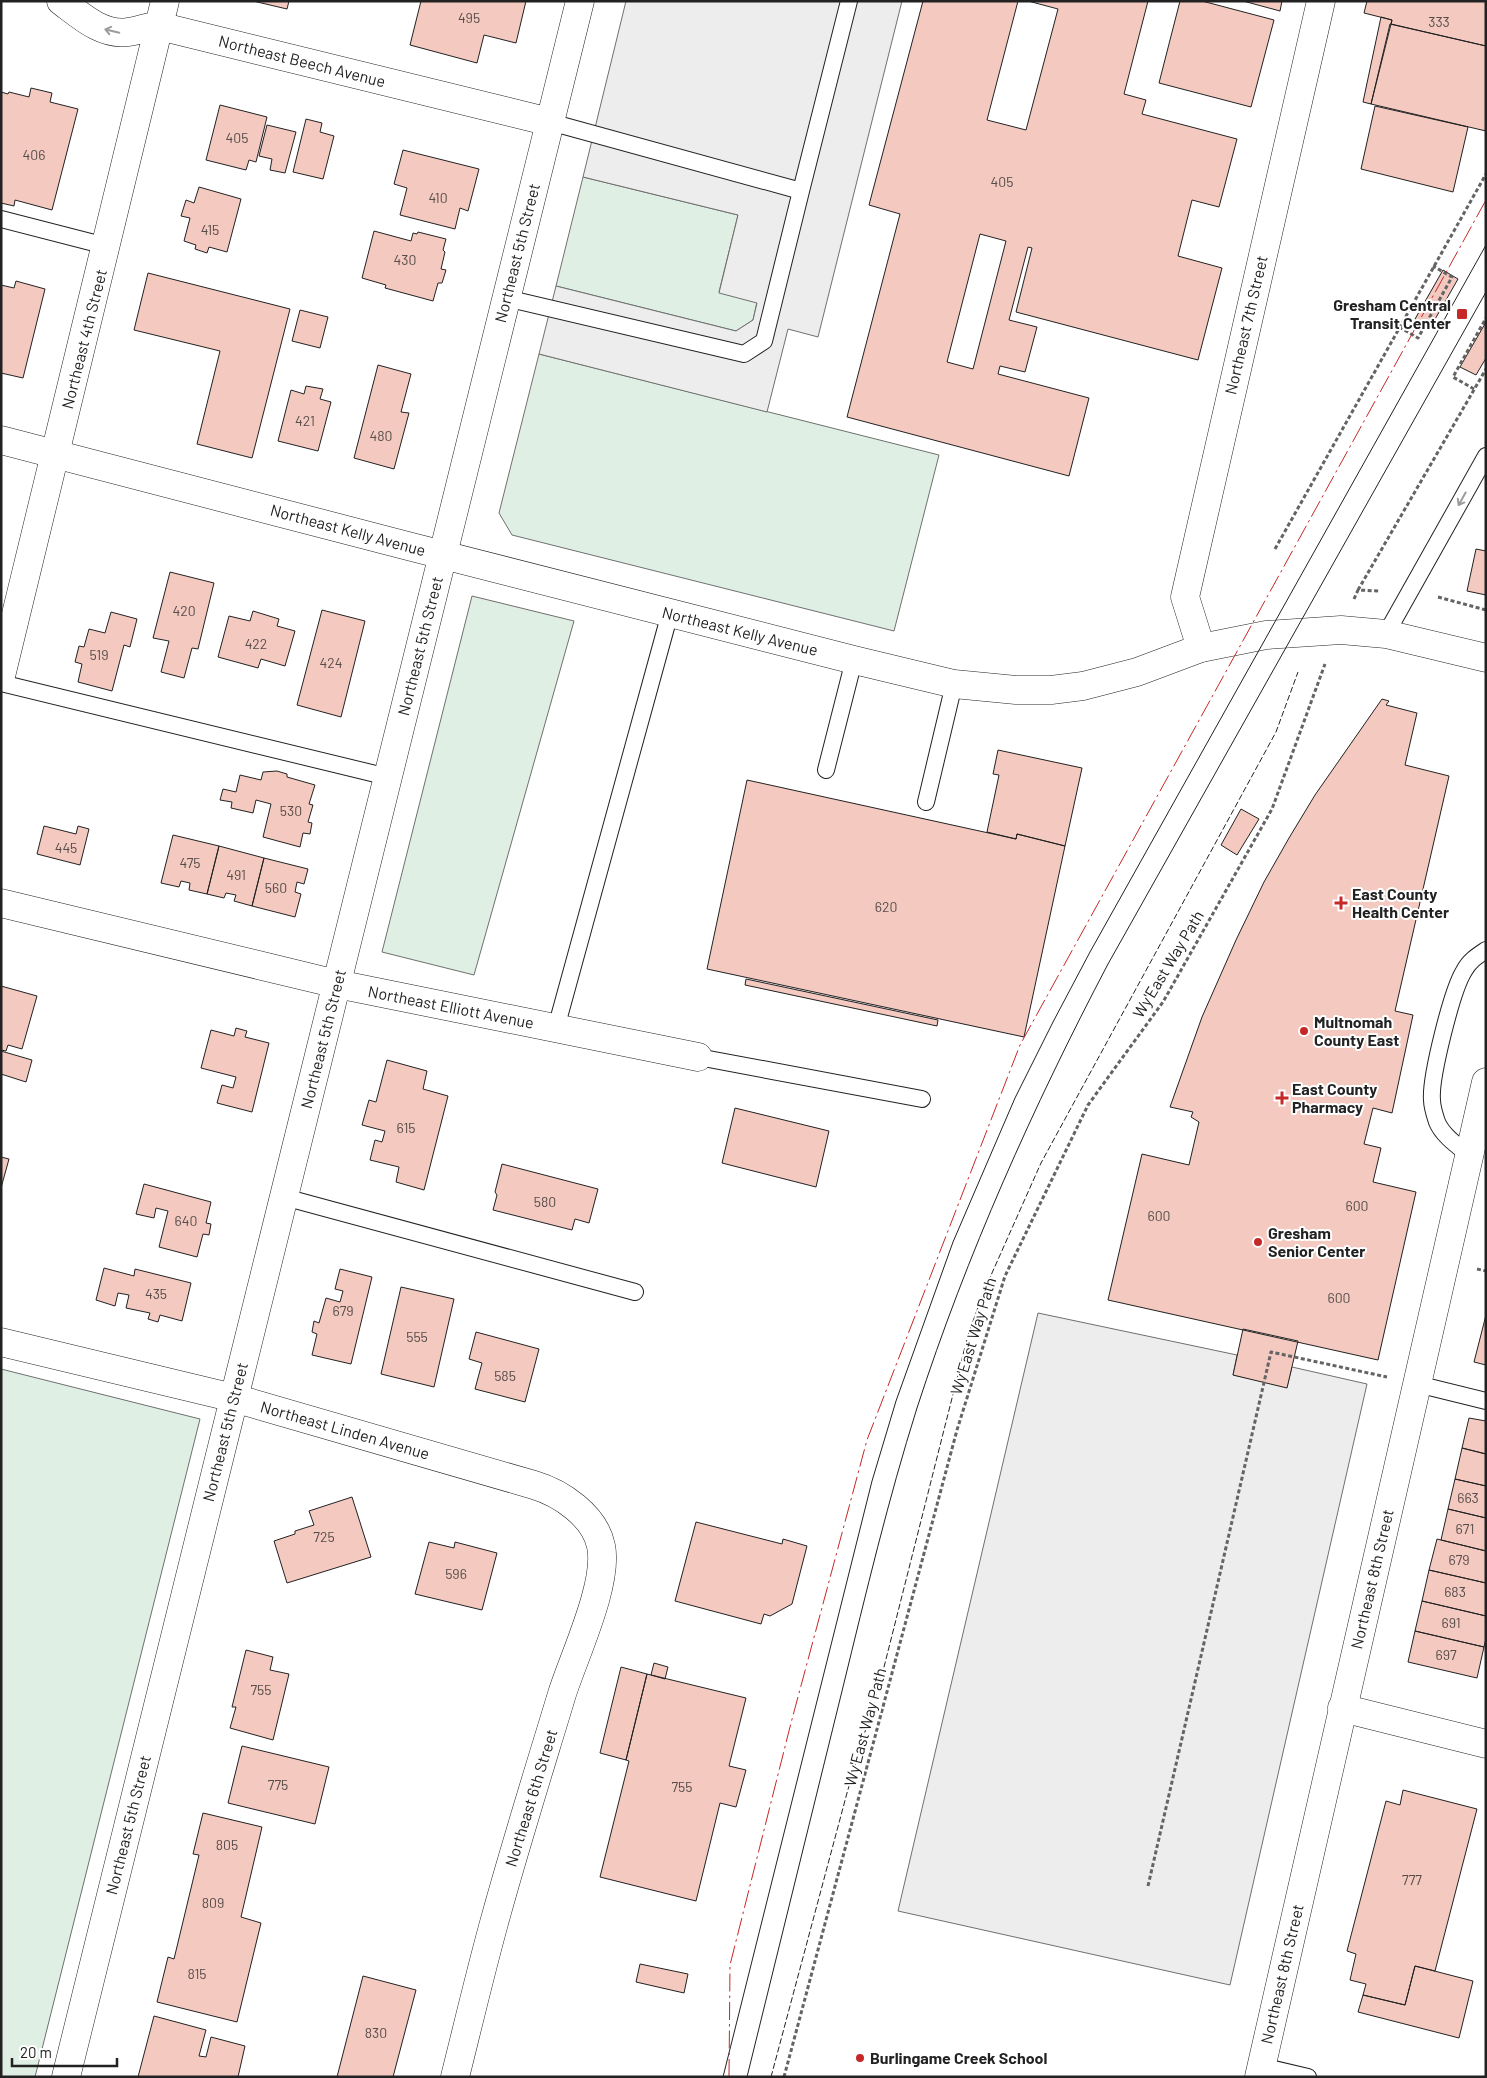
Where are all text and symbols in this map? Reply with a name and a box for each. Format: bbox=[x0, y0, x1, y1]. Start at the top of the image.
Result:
house number: 495 bbox=[458, 9, 480, 26]
house number: 333 bbox=[1428, 13, 1450, 30]
one-way arrow bbox=[104, 26, 120, 35]
street label: Northeast Beech Avenue bbox=[217, 31, 388, 90]
house number: 405 bbox=[226, 129, 248, 146]
house number: 406 bbox=[23, 146, 45, 163]
house number: 405 bbox=[991, 173, 1013, 190]
street label: Northeast 5th Street bbox=[490, 181, 543, 324]
house number: 410 bbox=[428, 189, 448, 206]
house number: 415 bbox=[201, 221, 219, 238]
house number: 430 bbox=[394, 251, 416, 268]
street label: Northeast 7th Street bbox=[1220, 253, 1271, 396]
street label: Northeast 4th Street bbox=[57, 267, 110, 411]
place label: Gresham Central Transit Center bbox=[1333, 295, 1451, 332]
marker: Gresham Central Transit Center bbox=[1455, 307, 1469, 321]
house number: 421 bbox=[295, 412, 315, 429]
house number: 480 bbox=[370, 427, 392, 444]
one-way arrow bbox=[1457, 491, 1467, 506]
street label: Northeast Kelly Avenue bbox=[268, 500, 428, 559]
street label: Northeast 5th Street bbox=[393, 574, 446, 717]
house number: 420 bbox=[172, 602, 196, 619]
street label: Northeast Kelly Avenue bbox=[660, 602, 820, 659]
house number: 422 bbox=[245, 635, 267, 652]
house number: 519 bbox=[90, 646, 109, 663]
house number: 424 bbox=[320, 654, 342, 671]
house number: 530 bbox=[280, 802, 302, 819]
house number: 445 bbox=[55, 839, 77, 856]
house number: 475 bbox=[179, 854, 201, 871]
house number: 491 bbox=[226, 866, 246, 883]
house number: 560 bbox=[265, 879, 287, 896]
place label: East County Health Center bbox=[1352, 884, 1449, 921]
marker: East County Health Center bbox=[1334, 896, 1348, 910]
house number: 620 bbox=[875, 898, 897, 915]
street label: Wy'East Way Path bbox=[1128, 907, 1207, 1021]
street label: Northeast 5th Street bbox=[296, 967, 349, 1110]
street label: Northeast Elliott Avenue bbox=[366, 981, 536, 1032]
place label: Multnomah County East bbox=[1314, 1012, 1399, 1049]
marker: Multnomah County East bbox=[1298, 1025, 1310, 1037]
place label: East County Pharmacy bbox=[1292, 1079, 1377, 1116]
marker: East County Pharmacy bbox=[1276, 1092, 1288, 1104]
house number: 615 bbox=[396, 1119, 416, 1136]
house number: 580 bbox=[534, 1193, 556, 1210]
house number: 600 bbox=[1345, 1197, 1369, 1214]
house number: 600 bbox=[1147, 1207, 1171, 1224]
house number: 640 bbox=[175, 1212, 197, 1229]
place label: Gresham Senior Center bbox=[1268, 1223, 1365, 1260]
marker: Gresham Senior Center bbox=[1252, 1236, 1264, 1248]
street label: Wy'East Way Path bbox=[946, 1275, 999, 1397]
house number: 435 bbox=[145, 1285, 167, 1302]
house number: 600 bbox=[1327, 1289, 1351, 1306]
house number: 679 bbox=[332, 1302, 354, 1319]
house number: 555 bbox=[406, 1328, 428, 1345]
street label: Northeast 5th Street bbox=[198, 1360, 251, 1503]
house number: 585 bbox=[494, 1367, 516, 1384]
street label: Northeast Linden Avenue bbox=[258, 1396, 432, 1463]
house number: 663 bbox=[1457, 1489, 1479, 1506]
street label: Northeast 8th Street bbox=[1346, 1507, 1397, 1651]
house number: 671 bbox=[1456, 1520, 1474, 1537]
house number: 725 bbox=[313, 1528, 335, 1545]
house number: 679 bbox=[1448, 1551, 1470, 1568]
house number: 596 bbox=[445, 1565, 467, 1582]
house number: 683 bbox=[1444, 1583, 1466, 1600]
house number: 691 bbox=[1441, 1614, 1461, 1631]
house number: 697 bbox=[1435, 1646, 1457, 1663]
street label: Wy'East Way Path bbox=[840, 1666, 889, 1788]
house number: 755 bbox=[250, 1681, 272, 1698]
street label: Northeast 6th Street bbox=[501, 1727, 560, 1869]
street label: Northeast 5th Street bbox=[101, 1753, 154, 1896]
house number: 775 bbox=[268, 1776, 288, 1793]
house number: 755 bbox=[671, 1778, 693, 1795]
house number: 805 bbox=[216, 1836, 238, 1853]
house number: 777 bbox=[1402, 1871, 1422, 1888]
house number: 809 bbox=[202, 1894, 224, 1911]
street label: Northeast 8th Street bbox=[1256, 1902, 1307, 2046]
house number: 815 bbox=[188, 1965, 207, 1982]
house number: 830 bbox=[365, 2024, 387, 2041]
scale bar bbox=[12, 2036, 118, 2068]
text: 20 m bbox=[20, 2043, 52, 2061]
place label: Burlingame Creek School bbox=[870, 2048, 1047, 2067]
marker: Burlingame Creek School bbox=[854, 2052, 866, 2064]

